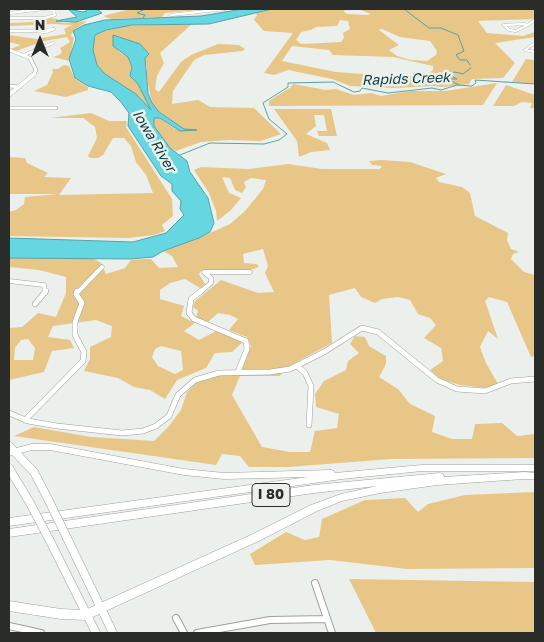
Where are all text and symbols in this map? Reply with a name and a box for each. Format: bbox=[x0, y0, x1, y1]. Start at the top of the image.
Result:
north arrow bbox=[15, 15, 65, 65]
text: N bbox=[35, 16, 45, 33]
water label: Rapids Creek bbox=[362, 69, 450, 89]
water label: Iowa River bbox=[129, 107, 179, 175]
road number: I 80 bbox=[252, 484, 290, 506]

